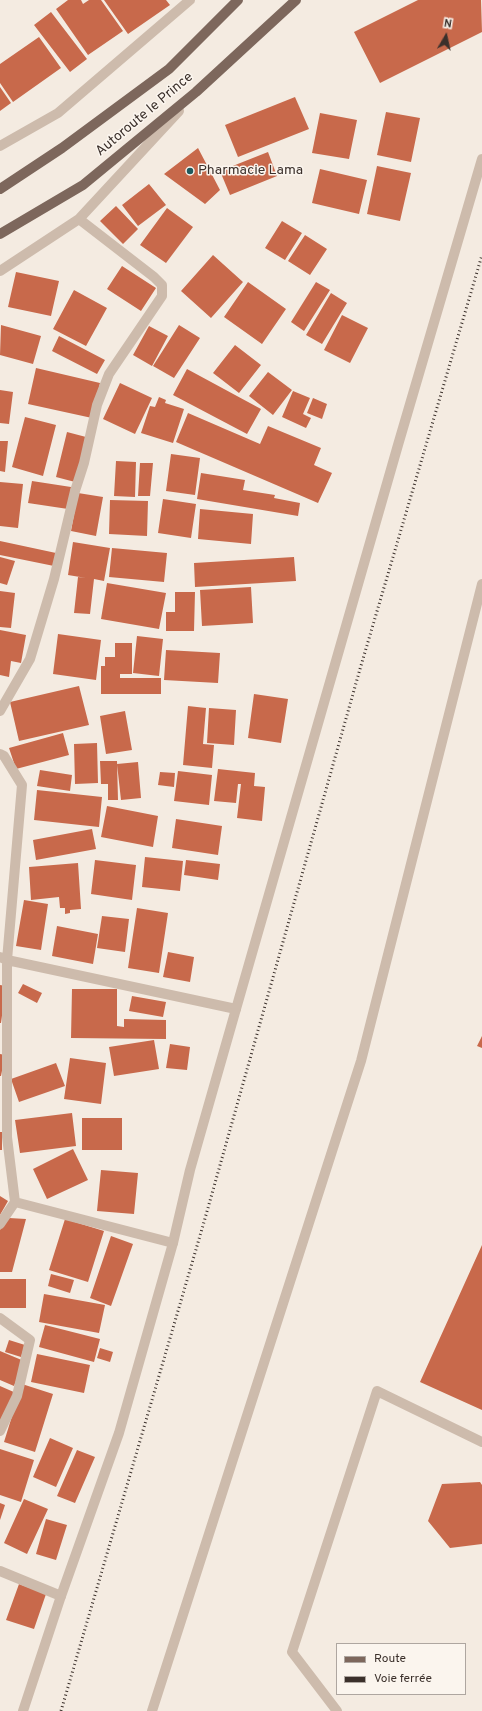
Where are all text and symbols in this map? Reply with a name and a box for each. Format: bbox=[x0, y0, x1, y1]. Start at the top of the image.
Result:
north arrow bbox=[426, 16, 466, 56]
text: N bbox=[443, 17, 453, 32]
street label: Autoroute le Prince bbox=[93, 69, 197, 161]
place label: Pharmacie Lama bbox=[198, 163, 303, 179]
marker: Pharmacie Lama bbox=[185, 166, 195, 176]
legend bbox=[336, 1643, 466, 1695]
text: Route bbox=[374, 1651, 406, 1667]
text: Voie ferrée bbox=[374, 1671, 432, 1687]

